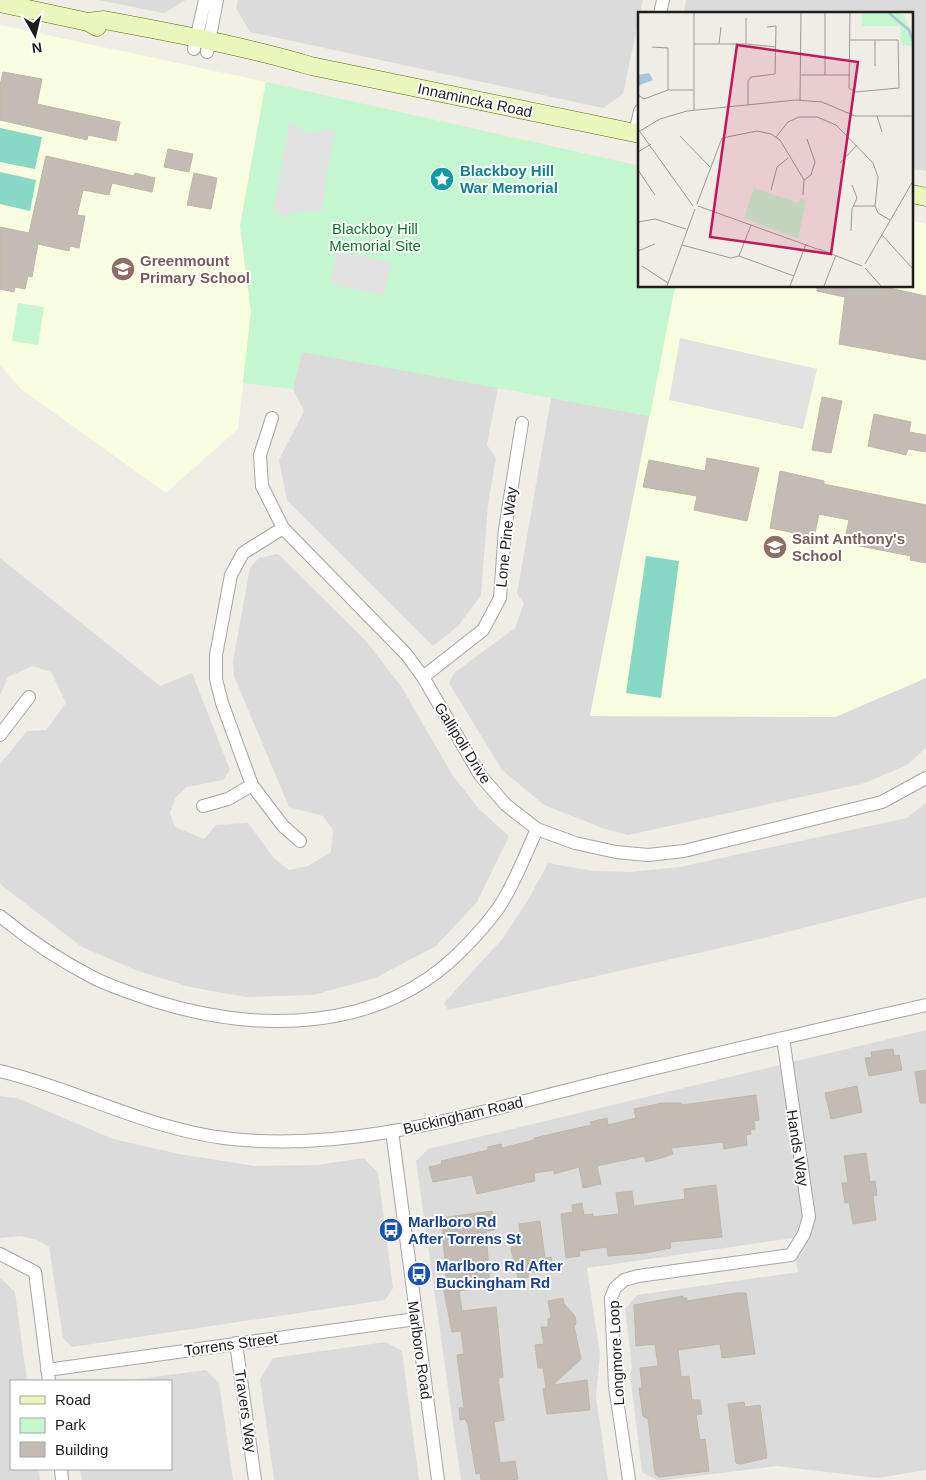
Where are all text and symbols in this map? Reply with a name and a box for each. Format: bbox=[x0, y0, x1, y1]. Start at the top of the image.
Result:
north arrow bbox=[10, 10, 60, 60]
inset map bbox=[638, 12, 914, 288]
text: N bbox=[31, 39, 43, 57]
street label: Innamincka Road bbox=[416, 80, 534, 120]
place label: Blackboy Hill War Memorial bbox=[460, 162, 558, 196]
place icon: Blackboy Hill War Memorial bbox=[429, 166, 455, 192]
park label: Blackboy Hill Memorial Site bbox=[329, 220, 421, 254]
place label: Greenmount Primary School bbox=[140, 252, 250, 286]
school or university icon: Greenmount Primary School bbox=[110, 256, 136, 282]
street label: Lone Pine Way bbox=[492, 485, 520, 588]
place label: Saint Anthony's School bbox=[792, 530, 905, 564]
school or university icon: Saint Anthony's School bbox=[762, 534, 788, 560]
street label: Gallipoli Drive bbox=[431, 699, 495, 787]
street label: Buckingham Road bbox=[401, 1093, 525, 1137]
street label: Hands Way bbox=[784, 1109, 812, 1188]
place label: Marlboro Rd After Torrens St bbox=[408, 1213, 521, 1247]
bus stop icon: Marlboro Rd After Torrens St bbox=[378, 1217, 404, 1243]
place label: Marlboro Rd After Buckingham Rd bbox=[436, 1257, 563, 1291]
bus stop icon: Marlboro Rd After Buckingham Rd bbox=[406, 1261, 432, 1287]
street label: Marlboro Road bbox=[405, 1300, 435, 1400]
street label: Longmore Loop bbox=[605, 1300, 627, 1406]
street label: Torrens Street bbox=[183, 1329, 280, 1359]
street label: Travers Way bbox=[232, 1368, 260, 1454]
legend bbox=[10, 1380, 172, 1470]
text: Road bbox=[55, 1391, 91, 1408]
text: Park bbox=[55, 1416, 86, 1433]
text: Building bbox=[55, 1441, 108, 1458]

